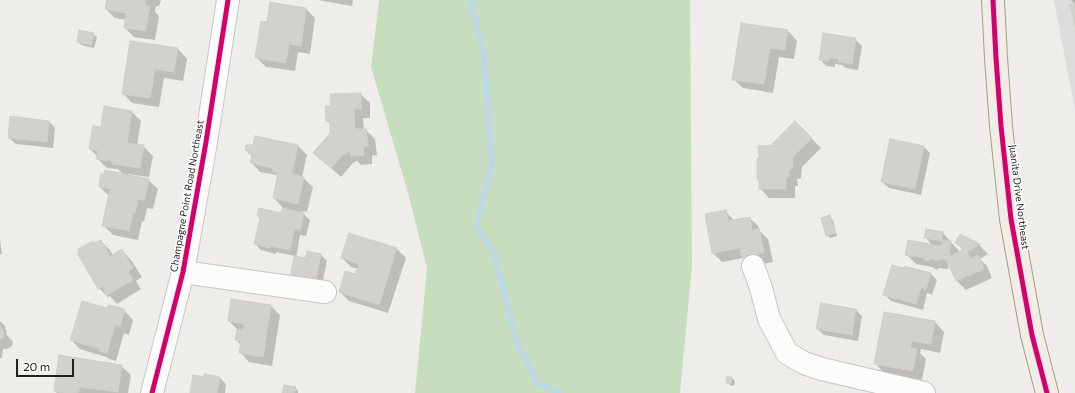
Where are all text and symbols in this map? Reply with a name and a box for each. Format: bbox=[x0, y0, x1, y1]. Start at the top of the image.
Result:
street label: Champagne Point Road Northeast bbox=[168, 119, 206, 273]
street label: Juanita Drive Northeast bbox=[1007, 144, 1031, 250]
scale bar bbox=[18, 351, 76, 377]
text: 20 m bbox=[23, 359, 50, 373]

